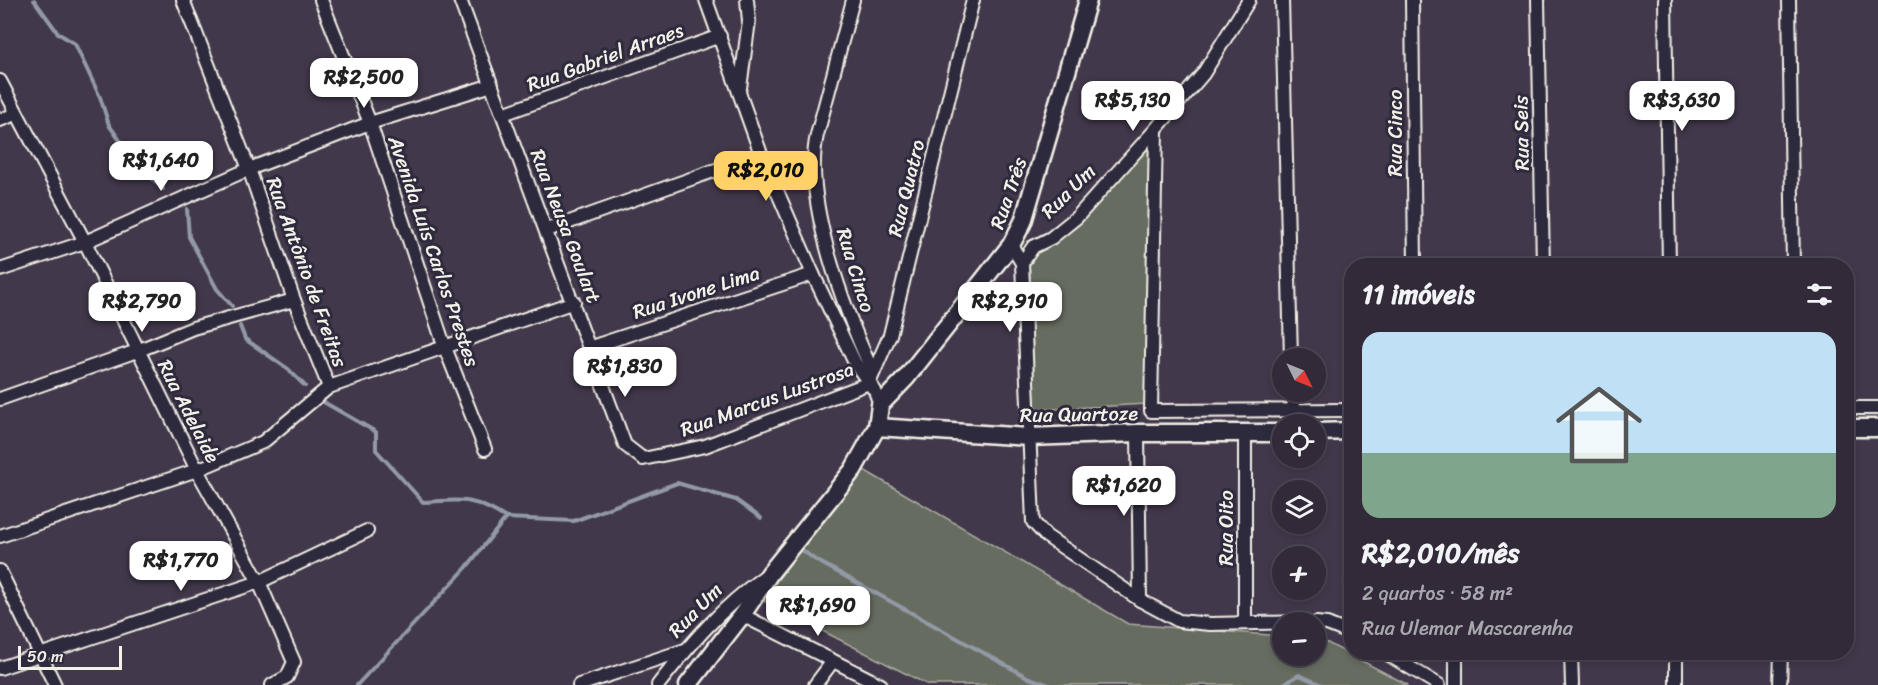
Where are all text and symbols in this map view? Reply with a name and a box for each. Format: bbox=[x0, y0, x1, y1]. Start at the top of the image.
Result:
street label: Rua Gabriel Arraes bbox=[522, 13, 689, 102]
pin: R$2,500 bbox=[309, 58, 419, 109]
text: R$2,500 bbox=[324, 60, 404, 95]
pin: R$5,130 bbox=[1078, 81, 1188, 132]
pin: R$3,630 bbox=[1627, 81, 1737, 132]
text: R$5,130 bbox=[1095, 83, 1171, 118]
text: R$3,630 bbox=[1644, 83, 1720, 118]
street label: Rua Cinco bbox=[1378, 89, 1413, 177]
street label: Rua Seis bbox=[1503, 94, 1540, 171]
street label: Avenida Luís Carlos Prestes bbox=[377, 130, 490, 372]
street label: Rua Quatro bbox=[878, 136, 935, 240]
pin: R$1,640 bbox=[106, 141, 216, 192]
text: R$1,640 bbox=[123, 143, 199, 178]
street label: Rua Neusa Goulart bbox=[520, 144, 611, 309]
pin: R$2,010 bbox=[711, 151, 821, 202]
street label: Rua Três bbox=[980, 151, 1037, 234]
text: R$2,010 bbox=[728, 153, 804, 188]
street label: Rua Um bbox=[1032, 155, 1104, 227]
street label: Rua Antônio de Freitas bbox=[256, 172, 357, 373]
street label: Rua Cinco bbox=[826, 223, 885, 317]
street label: Rua Ivone Lima bbox=[628, 255, 764, 329]
text: 11 imóveis bbox=[1362, 271, 1475, 317]
icon: filters bbox=[1803, 278, 1836, 311]
pin: R$2,790 bbox=[87, 282, 197, 333]
pin: R$2,910 bbox=[955, 282, 1065, 333]
text: R$2,790 bbox=[103, 284, 181, 319]
text: R$2,910 bbox=[972, 284, 1048, 319]
pin: R$1,830 bbox=[570, 347, 680, 398]
north arrow bbox=[1272, 348, 1326, 402]
map controls bbox=[1272, 348, 1326, 666]
text: R$1,830 bbox=[587, 349, 663, 384]
street label: Rua Marcus Lustrosa bbox=[675, 352, 859, 447]
street label: Rua Adelaide bbox=[147, 353, 230, 470]
icon: home bbox=[1545, 371, 1653, 479]
street label: Rua Quartoze bbox=[1020, 396, 1139, 433]
button: locate bbox=[1272, 414, 1326, 468]
pin: R$1,620 bbox=[1069, 466, 1179, 517]
text: R$1,620 bbox=[1086, 468, 1162, 503]
button: layers bbox=[1272, 480, 1326, 534]
street label: Rua Oito bbox=[1209, 490, 1244, 566]
text: R$2,010/mês bbox=[1362, 530, 1519, 576]
pin: R$1,770 bbox=[126, 541, 236, 592]
text: R$1,770 bbox=[143, 543, 219, 578]
button: + bbox=[1272, 546, 1326, 600]
street label: Rua Um bbox=[660, 574, 731, 646]
text: 2 quartos · 58 m² bbox=[1362, 576, 1513, 611]
pin: R$1,690 bbox=[763, 586, 873, 637]
text: R$1,690 bbox=[780, 588, 856, 623]
text: Rua Ulemar Mascarenha bbox=[1362, 611, 1573, 646]
button: − bbox=[1272, 612, 1326, 666]
text: 50 m bbox=[27, 642, 63, 671]
scale bar bbox=[18, 643, 122, 670]

